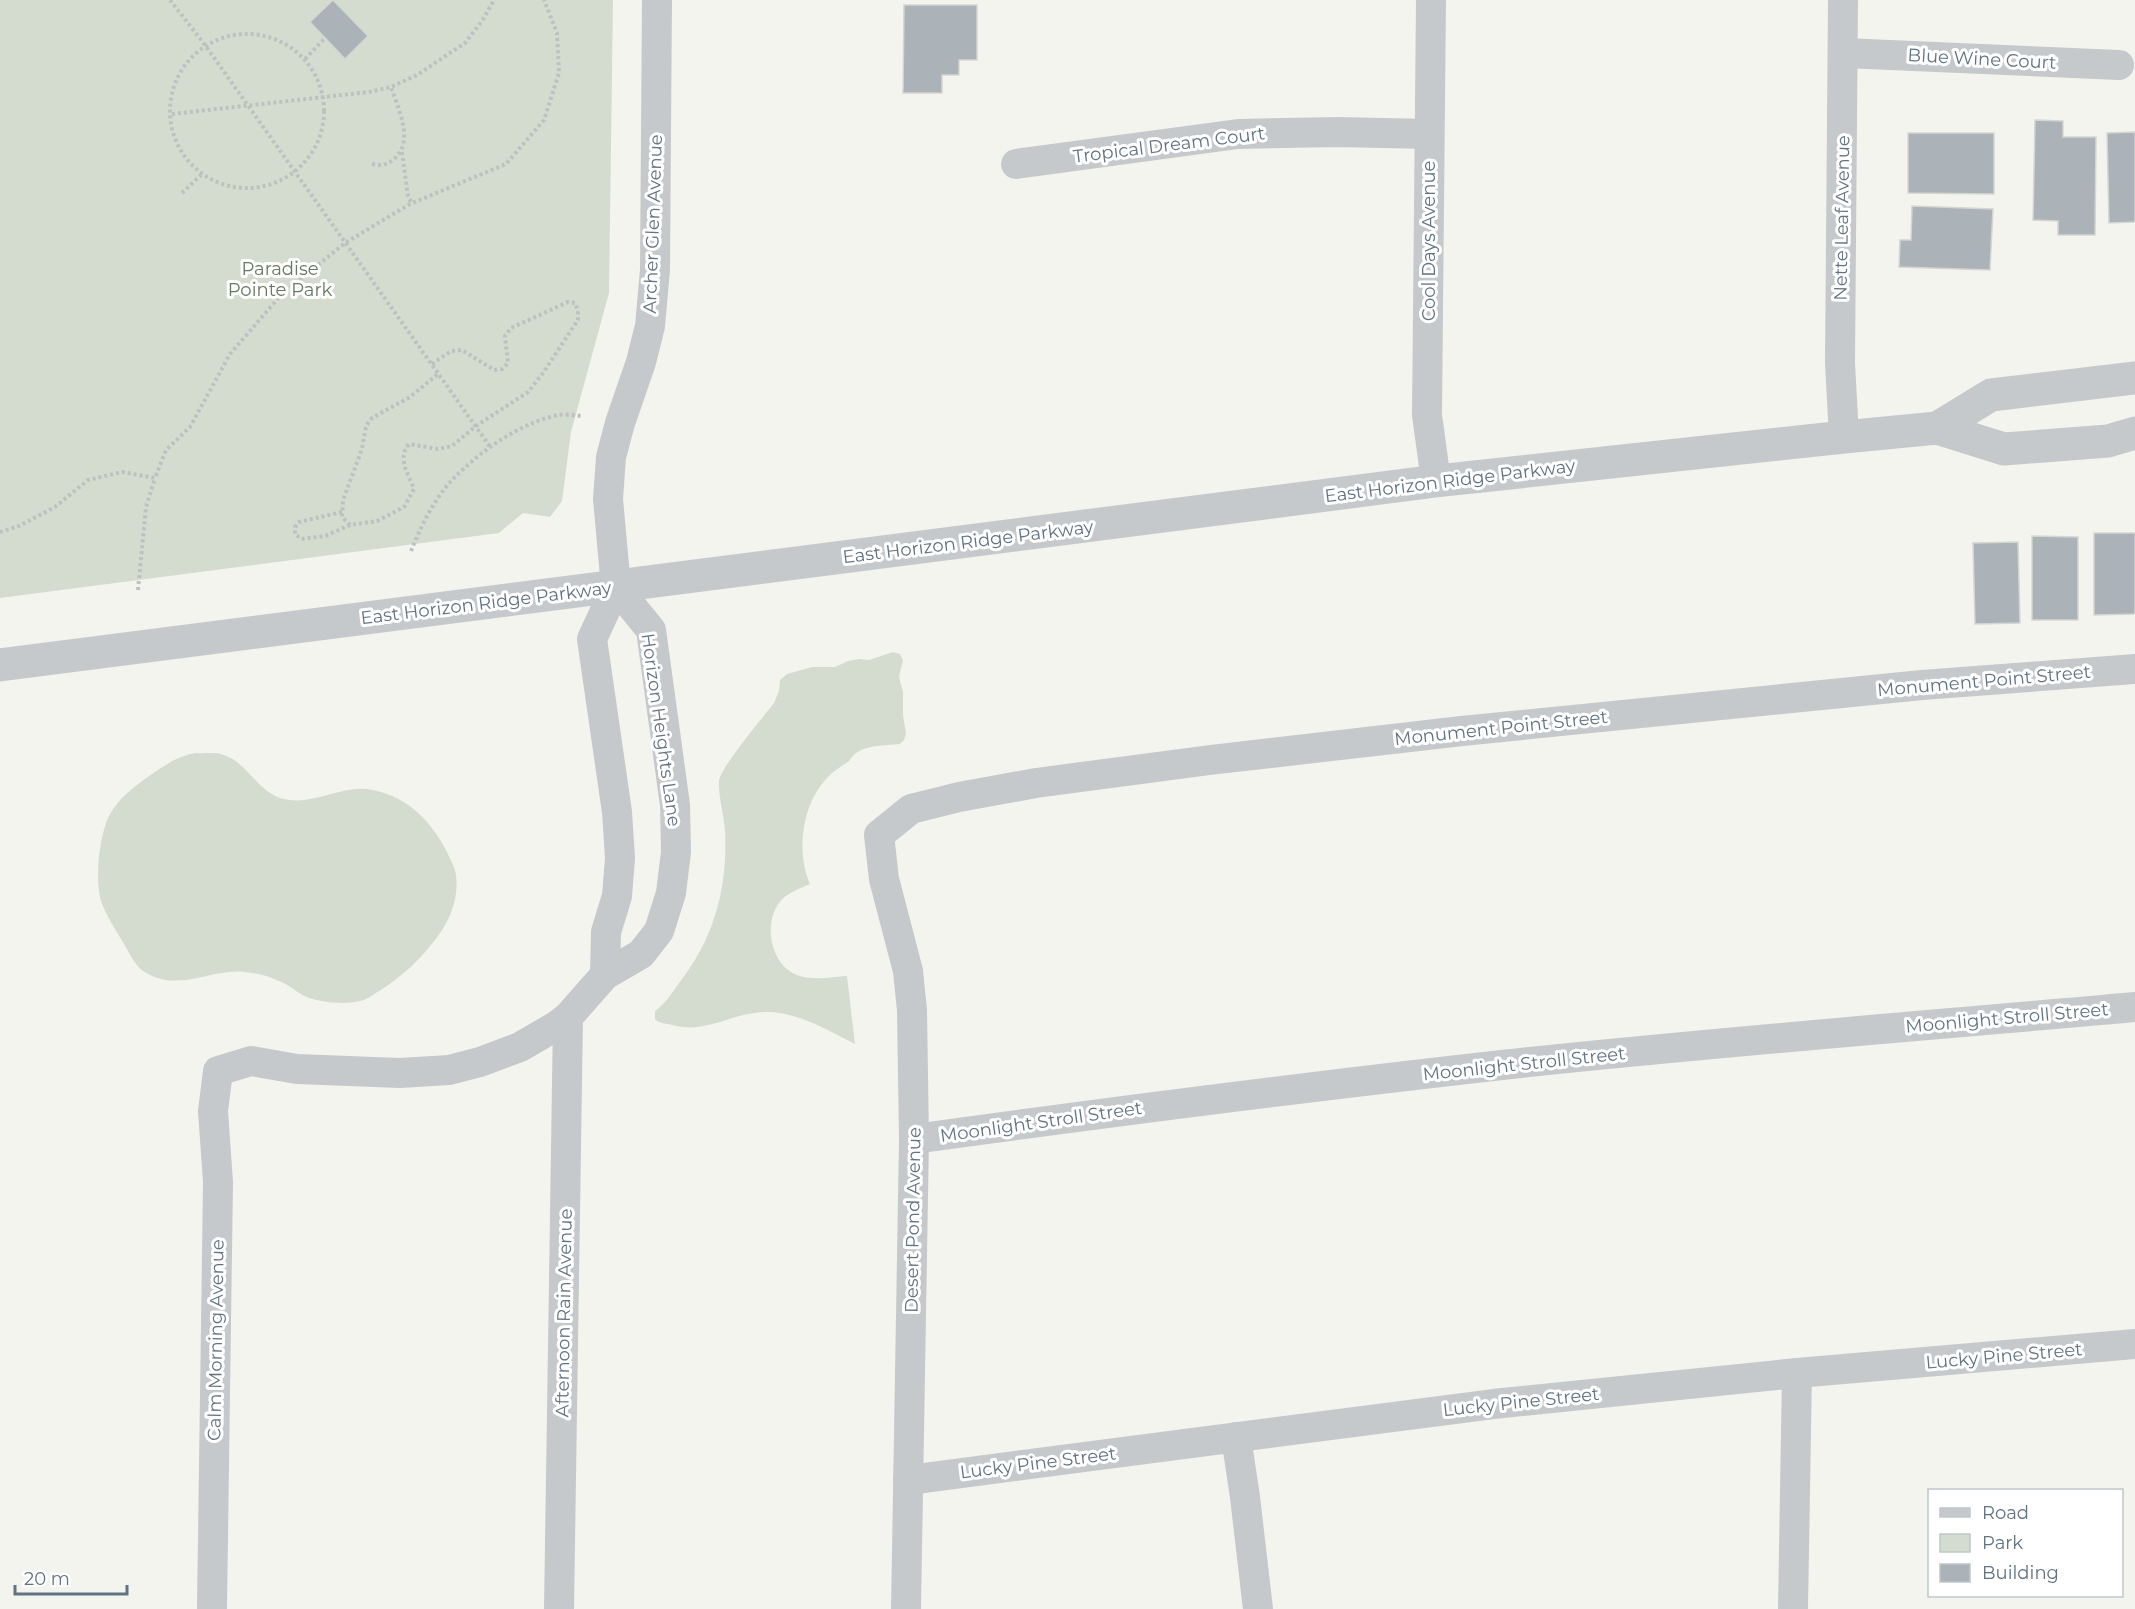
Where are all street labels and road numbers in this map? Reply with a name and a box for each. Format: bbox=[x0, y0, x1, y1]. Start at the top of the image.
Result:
street label: Blue Wine Court bbox=[1907, 44, 2057, 74]
street label: Tropical Dream Court bbox=[1072, 122, 1266, 168]
street label: Archer Glen Avenue bbox=[639, 134, 667, 314]
street label: Nette Leaf Avenue bbox=[1830, 135, 1854, 301]
street label: Cool Days Avenue bbox=[1418, 161, 1440, 321]
street label: East Horizon Ridge Parkway bbox=[1323, 455, 1577, 507]
street label: East Horizon Ridge Parkway bbox=[841, 516, 1095, 568]
street label: East Horizon Ridge Parkway bbox=[359, 577, 613, 629]
street label: Horizon Heights Lane bbox=[637, 632, 685, 828]
street label: Monument Point Street bbox=[1876, 661, 2092, 701]
street label: Monument Point Street bbox=[1393, 706, 1609, 750]
street label: Moonlight Stroll Street bbox=[1905, 998, 2109, 1038]
street label: Moonlight Stroll Street bbox=[1422, 1042, 1626, 1086]
street label: Moonlight Stroll Street bbox=[939, 1097, 1143, 1147]
street label: Desert Pond Avenue bbox=[900, 1127, 926, 1313]
street label: Afternoon Rain Avenue bbox=[551, 1208, 577, 1418]
street label: Calm Morning Avenue bbox=[203, 1239, 229, 1441]
street label: Lucky Pine Street bbox=[1925, 1338, 2083, 1374]
street label: Lucky Pine Street bbox=[1442, 1383, 1600, 1421]
street label: Lucky Pine Street bbox=[959, 1442, 1117, 1484]

